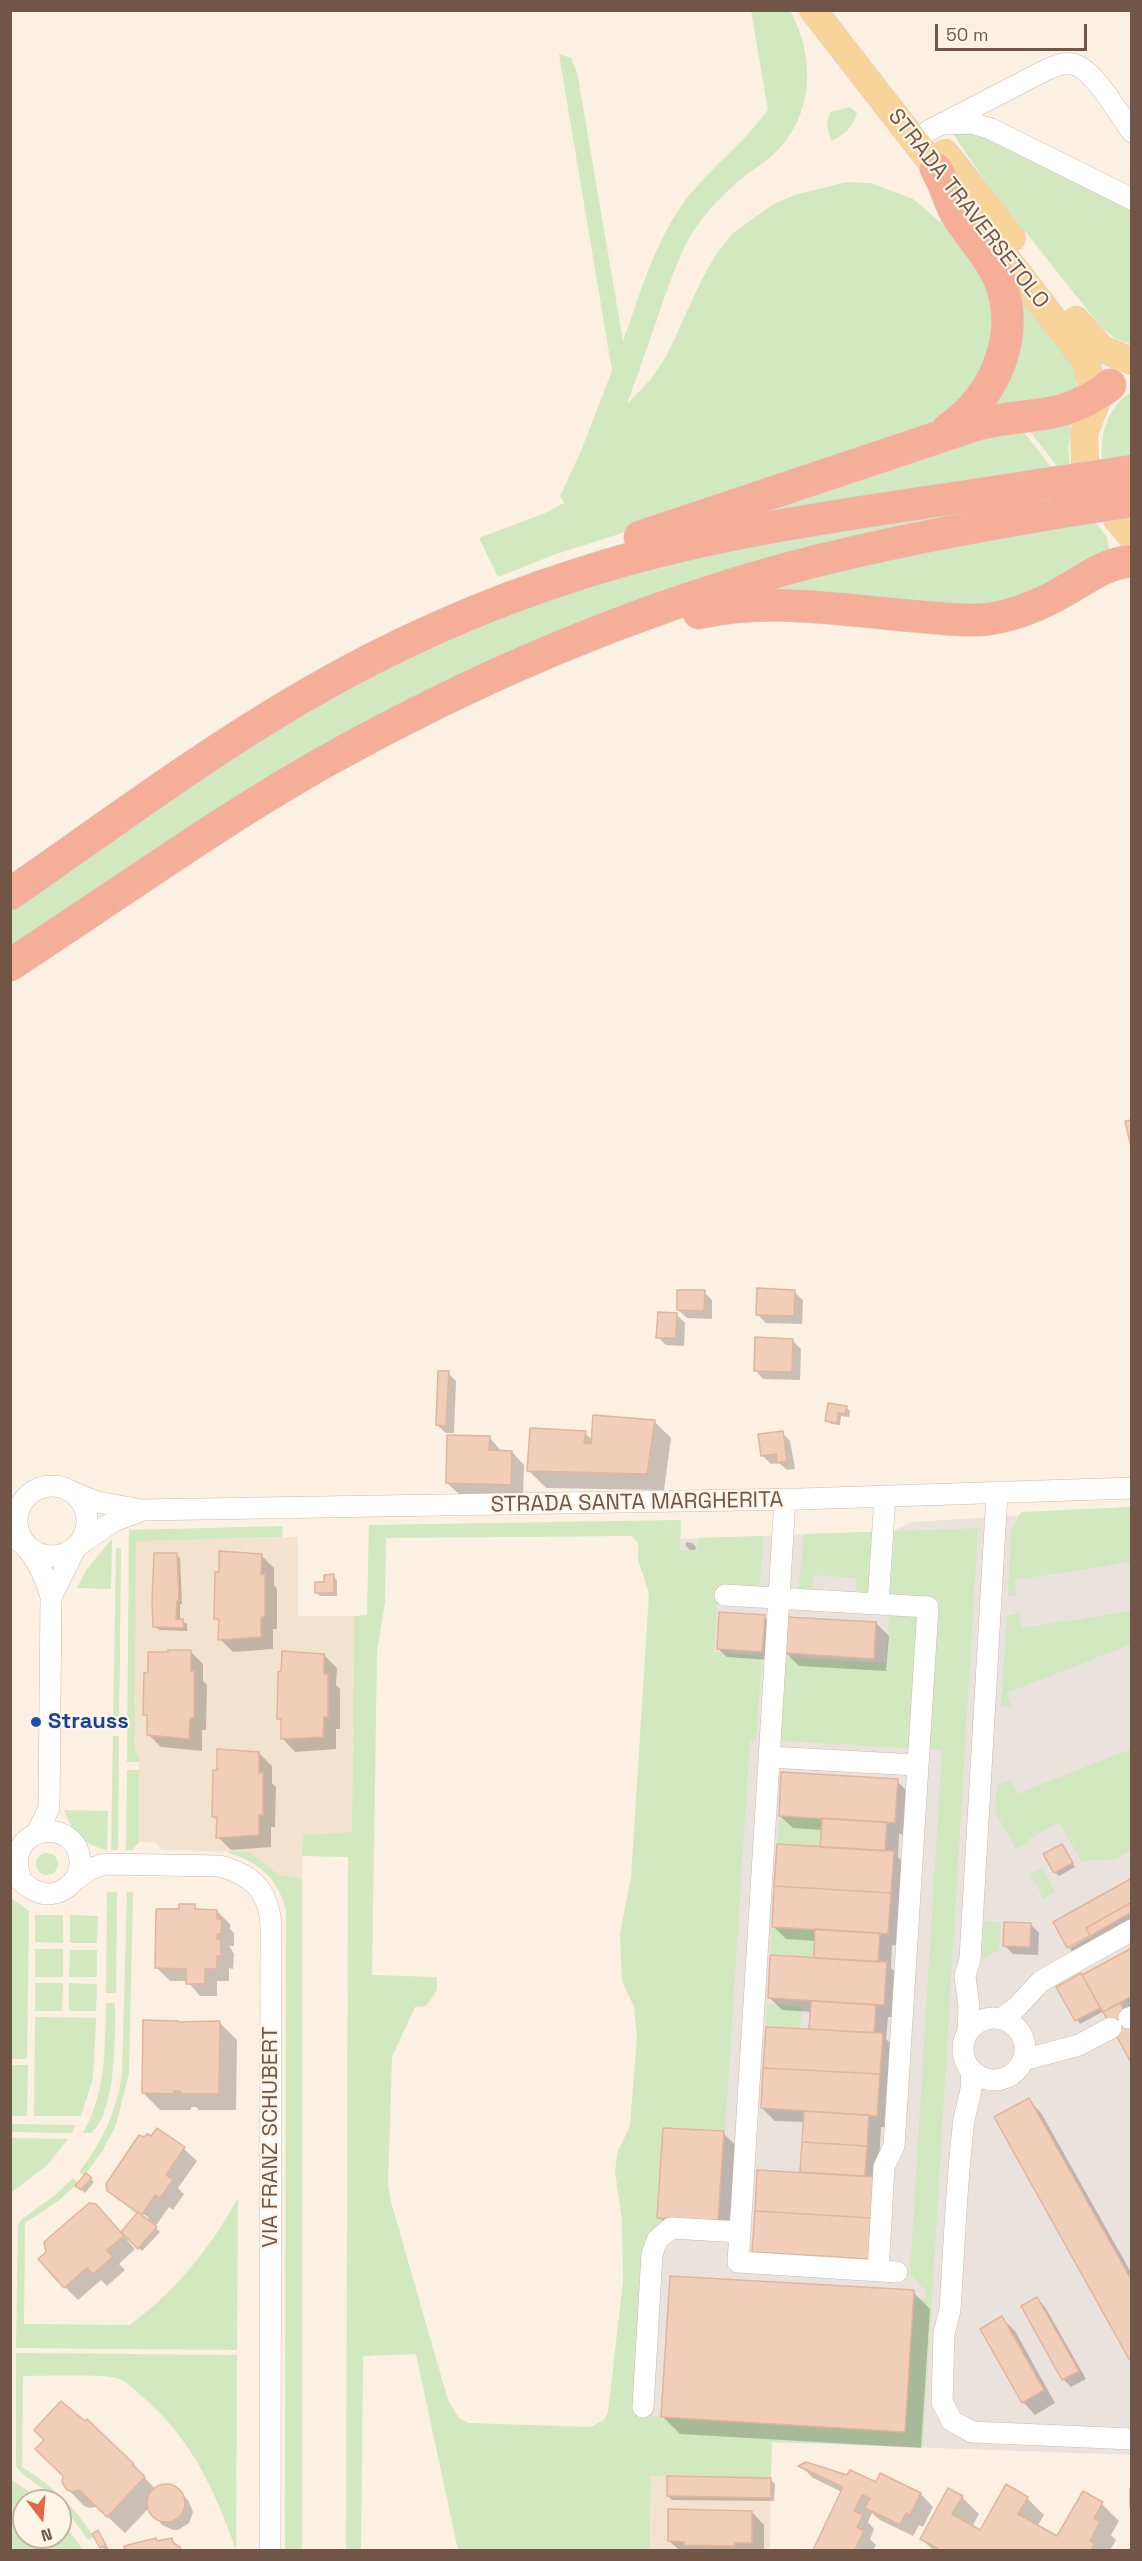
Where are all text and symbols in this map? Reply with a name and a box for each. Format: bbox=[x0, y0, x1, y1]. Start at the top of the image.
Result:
scale bar bbox=[938, 12, 1090, 50]
text: 50 m bbox=[946, 23, 988, 46]
street label: STRADA TRAVERSETOLO bbox=[882, 104, 1054, 314]
street label: STRADA SANTA MARGHERITA bbox=[491, 1487, 783, 1519]
place label: Strauss bbox=[48, 1709, 129, 1735]
marker: Strauss bbox=[29, 1715, 43, 1729]
street label: VIA FRANZ SCHUBERT bbox=[258, 2026, 284, 2248]
north arrow bbox=[12, 2489, 72, 2549]
text: N bbox=[39, 2523, 55, 2546]

